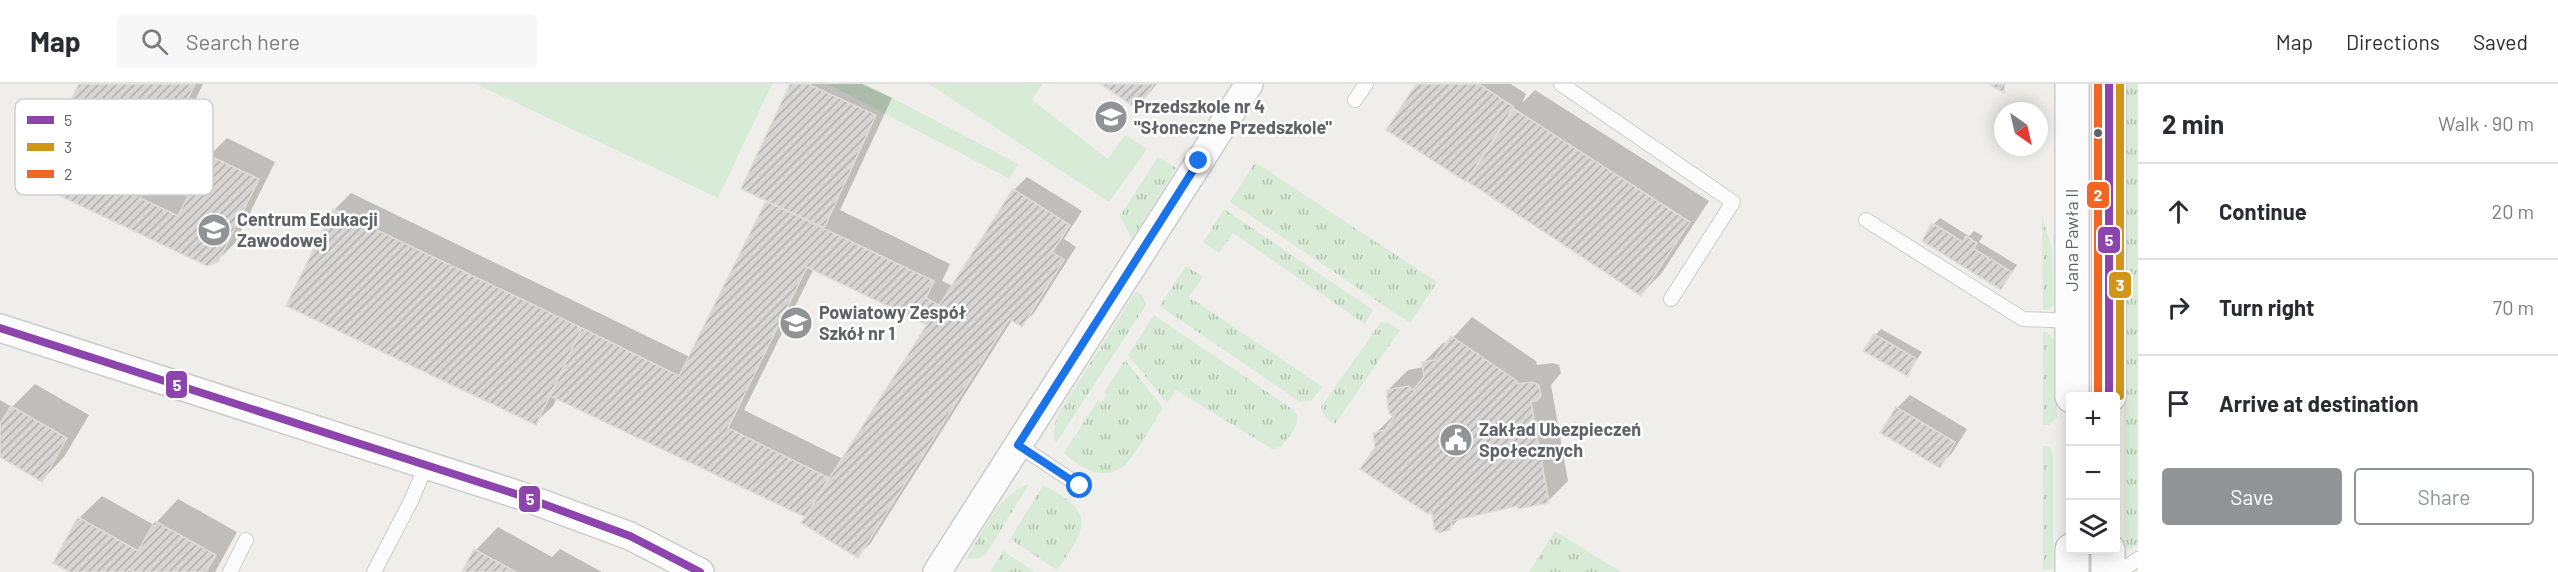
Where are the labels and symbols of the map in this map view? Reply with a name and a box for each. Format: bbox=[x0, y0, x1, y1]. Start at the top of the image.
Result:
place label: Przedszkole nr 4 "Słoneczne Przedszkole" bbox=[1134, 95, 1333, 138]
legend bbox=[15, 99, 213, 195]
school or university icon: Przedszkole nr 4 "Słoneczne Przedszkole" bbox=[1093, 99, 1129, 135]
north arrow bbox=[1994, 102, 2048, 156]
text: 5 bbox=[64, 110, 72, 129]
unlabelled marker bbox=[2092, 127, 2104, 139]
text: 3 bbox=[64, 137, 72, 156]
route end bbox=[1185, 147, 1211, 173]
text: 2 bbox=[64, 164, 73, 183]
line badge: 2 bbox=[2086, 181, 2110, 209]
text: 2 bbox=[2094, 185, 2103, 204]
street label: Jana Pawła II bbox=[2060, 188, 2082, 292]
place label: Centrum Edukacji Zawodowej bbox=[237, 208, 378, 251]
school or university icon: Centrum Edukacji Zawodowej bbox=[196, 212, 232, 248]
line badge: 5 bbox=[2097, 226, 2121, 254]
text: 5 bbox=[2105, 230, 2114, 249]
line badge: 3 bbox=[2108, 271, 2132, 299]
text: 3 bbox=[2116, 275, 2124, 294]
place label: Powiatowy Zespół Szkół nr 1 bbox=[819, 301, 967, 344]
school or university icon: Powiatowy Zespół Szkół nr 1 bbox=[778, 305, 814, 341]
line badge: 5 bbox=[165, 370, 188, 399]
text: 5 bbox=[173, 375, 182, 394]
place label: Zakład Ubezpieczeń Społecznych bbox=[1479, 418, 1641, 461]
public building icon: Zakład Ubezpieczeń Społecznych bbox=[1438, 422, 1474, 458]
route start bbox=[1066, 472, 1092, 498]
line badge: 5 bbox=[518, 485, 541, 513]
text: 5 bbox=[526, 489, 535, 508]

